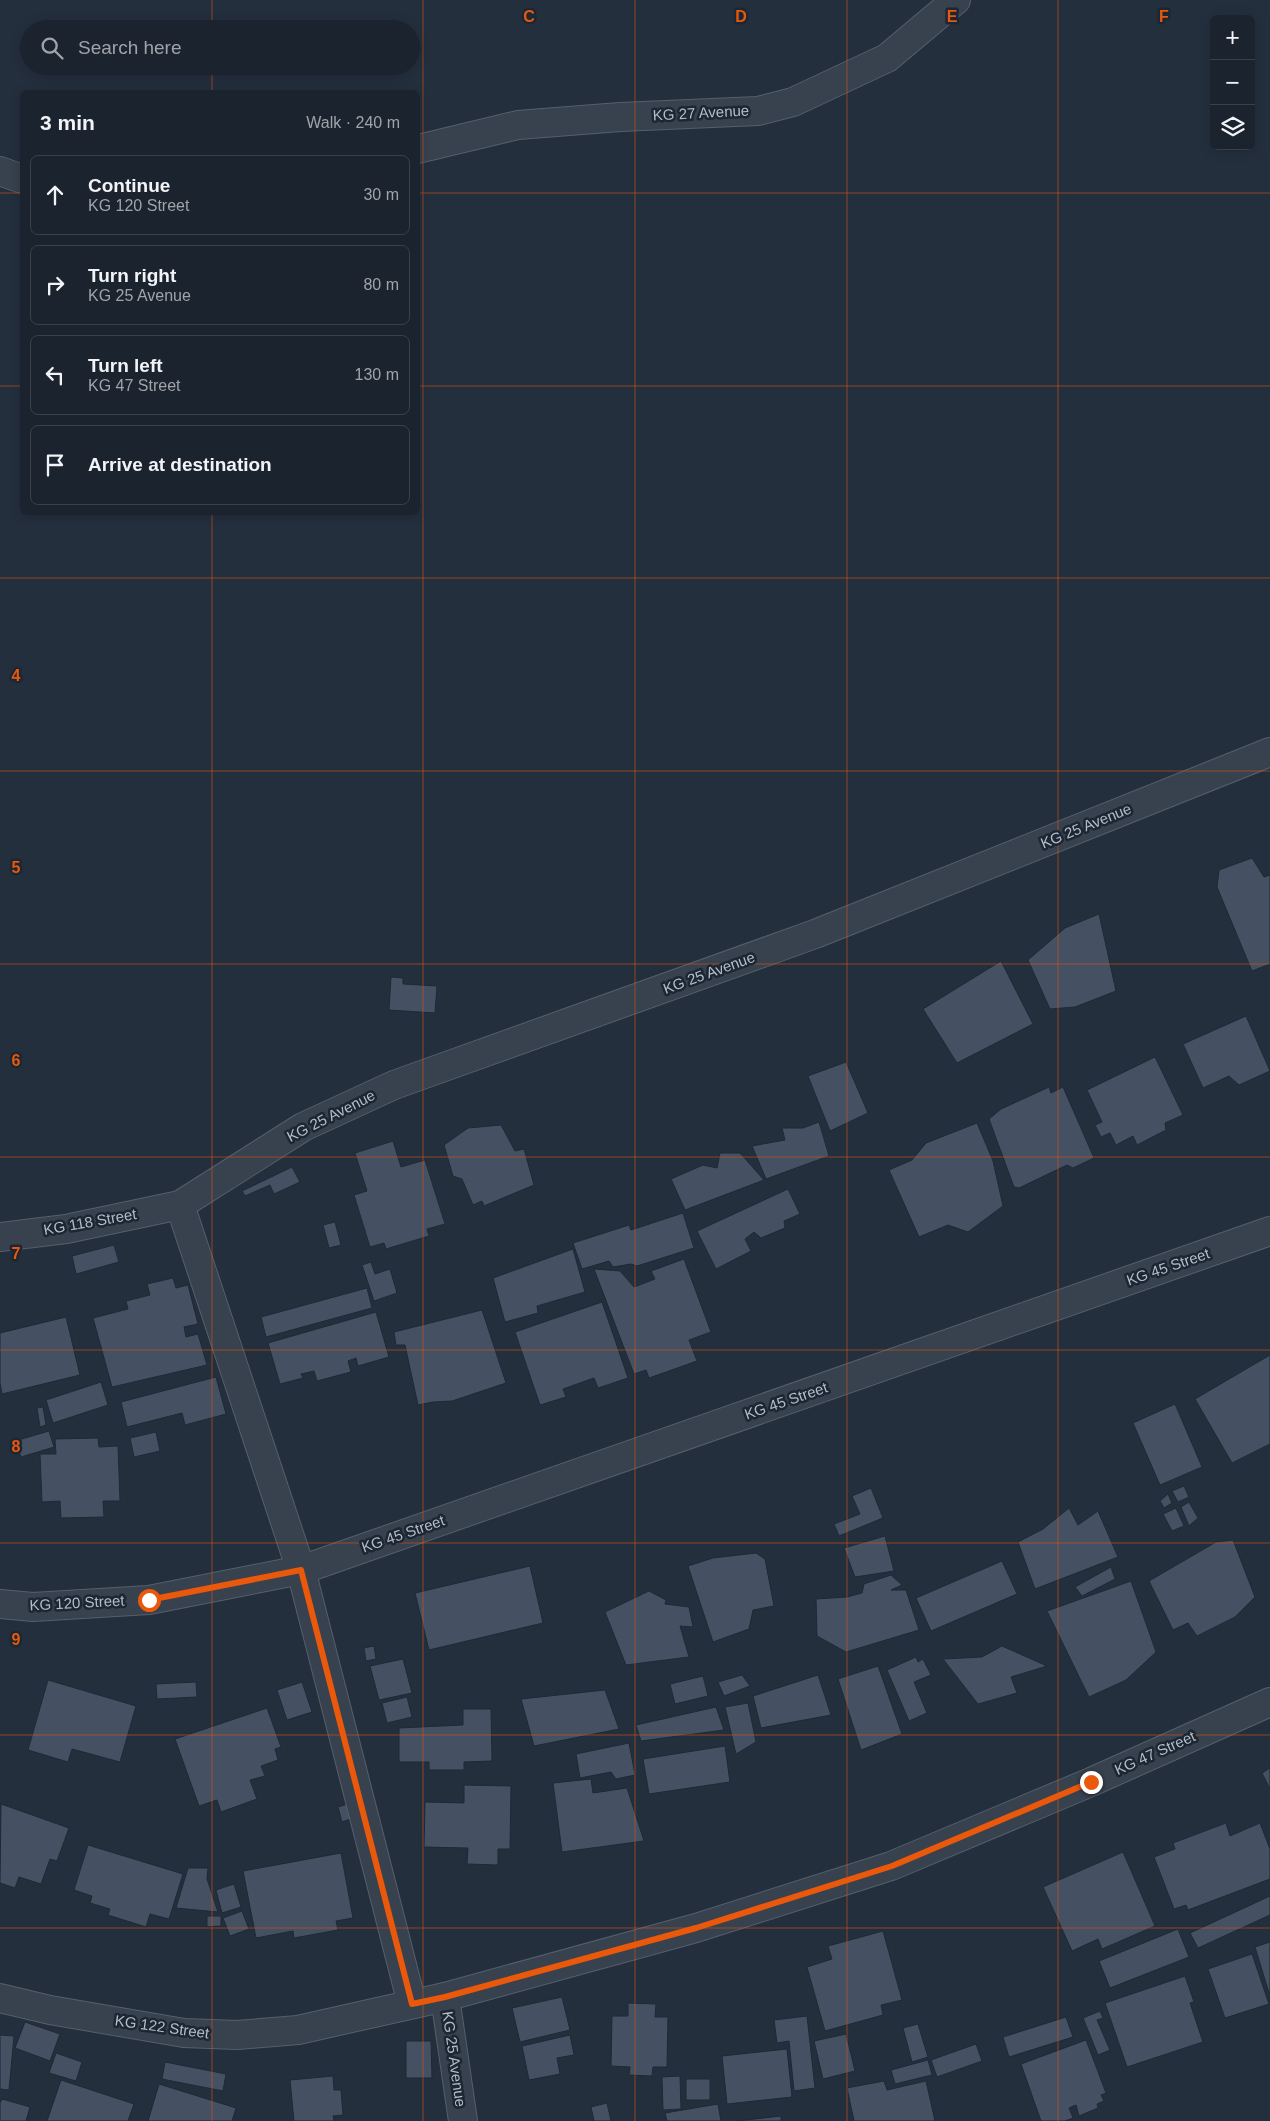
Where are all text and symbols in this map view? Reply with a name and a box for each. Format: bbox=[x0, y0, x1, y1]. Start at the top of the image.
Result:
text: C bbox=[523, 8, 535, 25]
text: D bbox=[735, 8, 747, 25]
text: E bbox=[947, 8, 958, 25]
text: F bbox=[1159, 8, 1169, 25]
map controls bbox=[1210, 15, 1255, 150]
button: + bbox=[1210, 15, 1255, 60]
search box bbox=[20, 20, 420, 75]
icon: search bbox=[38, 34, 66, 62]
text: Search here bbox=[78, 37, 182, 58]
button: − bbox=[1210, 60, 1255, 105]
street label: KG 27 Avenue bbox=[652, 101, 750, 124]
button: layers bbox=[1210, 105, 1255, 150]
text: 3 min bbox=[40, 111, 95, 134]
text: Walk · 240 m bbox=[306, 114, 400, 131]
text: Continue bbox=[88, 175, 170, 196]
icon: ahead bbox=[41, 181, 69, 209]
text: 30 m bbox=[363, 186, 399, 203]
text: KG 120 Street bbox=[88, 197, 189, 214]
text: Turn right bbox=[88, 265, 176, 286]
icon: right bbox=[41, 271, 69, 299]
text: 80 m bbox=[363, 276, 399, 293]
text: KG 25 Avenue bbox=[88, 287, 191, 304]
text: Turn left bbox=[88, 355, 163, 376]
icon: left bbox=[41, 361, 69, 389]
text: 130 m bbox=[355, 366, 399, 383]
text: KG 47 Street bbox=[88, 377, 181, 394]
icon: arrive bbox=[41, 451, 69, 479]
text: Arrive at destination bbox=[88, 454, 272, 475]
text: 4 bbox=[12, 667, 21, 684]
street label: KG 25 Avenue bbox=[1038, 800, 1134, 851]
text: 5 bbox=[12, 859, 21, 876]
street label: KG 25 Avenue bbox=[661, 948, 757, 997]
text: 6 bbox=[12, 1052, 21, 1069]
street label: KG 25 Avenue bbox=[284, 1086, 378, 1145]
street label: KG 118 Street bbox=[42, 1205, 138, 1238]
street label: KG 45 Street bbox=[1124, 1244, 1212, 1289]
text: 7 bbox=[12, 1245, 21, 1262]
street label: KG 45 Street bbox=[742, 1378, 830, 1423]
text: 8 bbox=[12, 1438, 21, 1455]
street label: KG 45 Street bbox=[359, 1511, 447, 1556]
route start bbox=[138, 1589, 161, 1612]
street label: KG 120 Street bbox=[29, 1591, 126, 1613]
text: 9 bbox=[12, 1631, 21, 1648]
street label: KG 47 Street bbox=[1112, 1727, 1199, 1778]
route end bbox=[1080, 1771, 1103, 1794]
street label: KG 25 Avenue bbox=[439, 2010, 470, 2108]
street label: KG 122 Street bbox=[114, 2011, 211, 2042]

